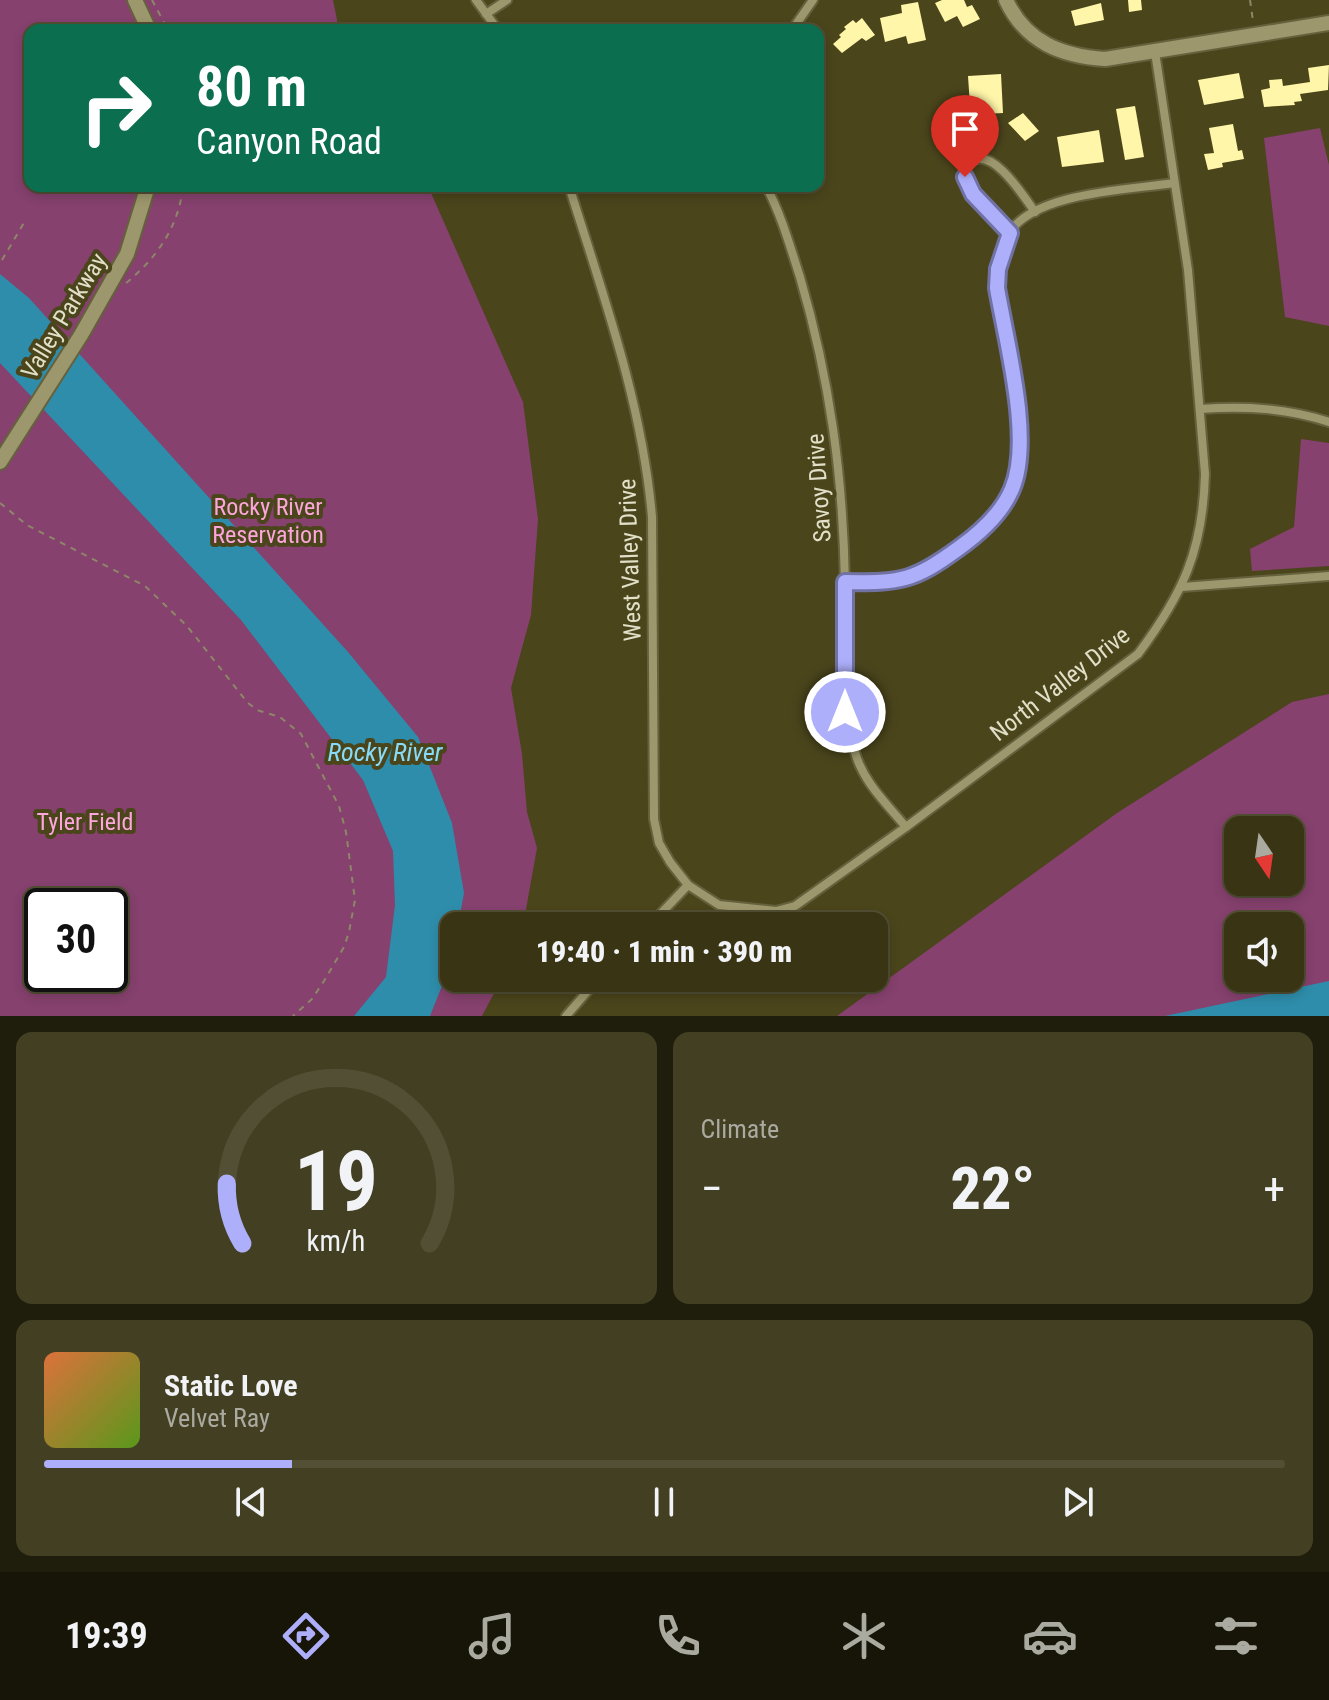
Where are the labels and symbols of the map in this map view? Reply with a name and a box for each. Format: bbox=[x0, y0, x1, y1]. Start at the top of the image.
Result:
pin bbox=[931, 95, 999, 177]
street label: Valley Parkway bbox=[15, 248, 113, 384]
street label: Savoy Drive bbox=[801, 433, 837, 543]
street label: West Valley Drive bbox=[613, 478, 647, 642]
park label: Rocky River Reservation bbox=[212, 493, 324, 549]
street label: North Valley Drive bbox=[985, 621, 1135, 747]
position arrow bbox=[803, 670, 887, 754]
water label: Rocky River bbox=[328, 737, 444, 767]
park label: Tyler Field bbox=[37, 808, 133, 836]
north arrow bbox=[1224, 816, 1304, 896]
speed limit sign: 30 bbox=[24, 888, 128, 992]

